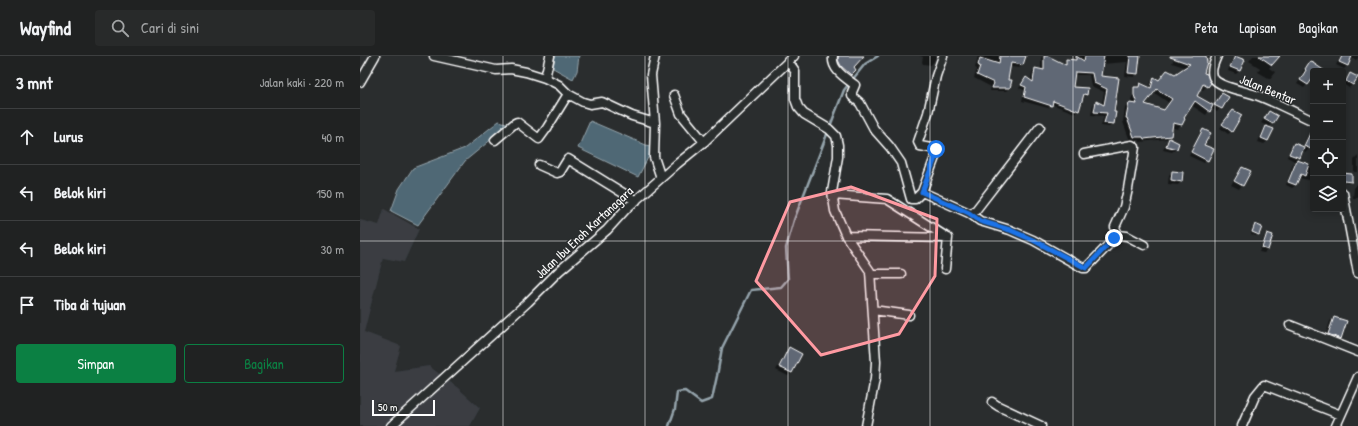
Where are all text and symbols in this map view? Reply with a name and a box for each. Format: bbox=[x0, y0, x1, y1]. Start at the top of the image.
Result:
search box bbox=[95, 10, 375, 46]
text: Wayfind bbox=[20, 15, 71, 41]
icon: search bbox=[109, 17, 131, 39]
text: Cari di sini bbox=[141, 17, 199, 38]
text: Peta bbox=[1195, 18, 1217, 37]
text: Lapisan bbox=[1239, 18, 1276, 37]
text: Bagikan bbox=[1298, 18, 1338, 37]
map controls bbox=[1310, 68, 1346, 212]
button: + bbox=[1310, 68, 1346, 104]
street label: Jalan Bentar bbox=[1237, 70, 1299, 108]
text: 3 mnt bbox=[16, 71, 53, 94]
text: Jalan kaki · 220 m bbox=[259, 73, 344, 91]
button: − bbox=[1310, 104, 1346, 140]
icon: ahead bbox=[16, 126, 38, 148]
text: Lurus bbox=[54, 126, 83, 147]
text: 40 m bbox=[321, 128, 344, 146]
route start bbox=[927, 140, 945, 158]
button: locate bbox=[1310, 140, 1346, 176]
button: layers bbox=[1310, 176, 1346, 212]
icon: left bbox=[16, 182, 38, 204]
text: Belok kiri bbox=[54, 182, 106, 203]
street label: Jalan Ibu Enoh Kartanagara bbox=[531, 182, 637, 282]
text: 150 m bbox=[316, 184, 344, 202]
route end bbox=[1105, 229, 1123, 247]
icon: left bbox=[16, 238, 38, 260]
text: Belok kiri bbox=[54, 238, 106, 259]
text: 30 m bbox=[321, 240, 344, 258]
icon: arrive bbox=[16, 294, 38, 316]
text: Tiba di tujuan bbox=[54, 294, 126, 315]
button: Simpan bbox=[16, 344, 176, 383]
button: Bagikan bbox=[184, 344, 344, 383]
scale bar bbox=[372, 398, 435, 417]
text: 50 m bbox=[378, 400, 398, 414]

